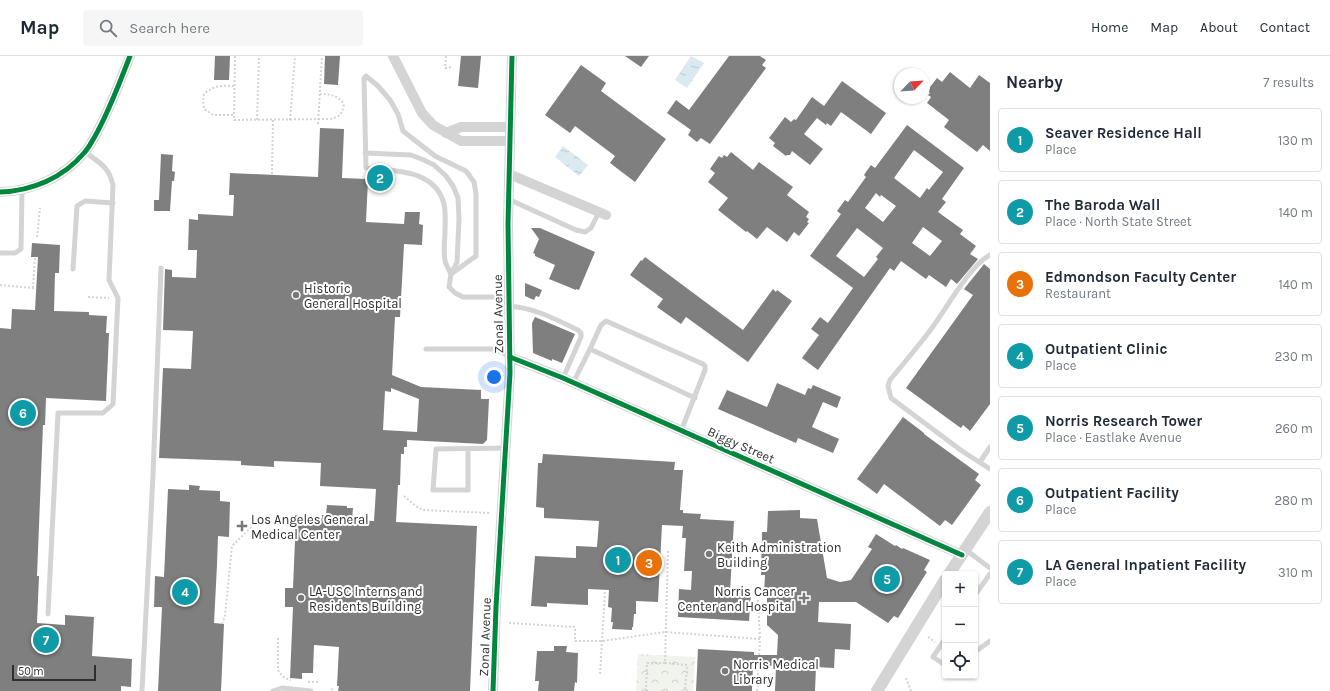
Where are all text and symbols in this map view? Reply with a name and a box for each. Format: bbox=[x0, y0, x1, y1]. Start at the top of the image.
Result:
search box bbox=[83, 10, 363, 46]
text: Map bbox=[20, 17, 59, 39]
icon: search bbox=[97, 17, 119, 39]
text: Search here bbox=[129, 19, 210, 37]
text: Home bbox=[1091, 19, 1128, 36]
text: Map bbox=[1150, 19, 1178, 36]
text: About bbox=[1200, 19, 1238, 36]
text: Contact bbox=[1260, 19, 1310, 36]
north arrow bbox=[894, 68, 930, 104]
text: Nearby bbox=[1006, 72, 1063, 92]
text: 7 results bbox=[1263, 75, 1314, 90]
text: Seaver Residence Hall bbox=[1045, 124, 1202, 142]
text: 1 bbox=[1018, 133, 1022, 148]
text: 130 m bbox=[1278, 133, 1313, 148]
text: Place bbox=[1045, 142, 1076, 157]
pin: 2 bbox=[367, 163, 393, 193]
text: The Baroda Wall bbox=[1045, 196, 1160, 214]
text: 2 bbox=[1016, 205, 1024, 220]
text: 140 m bbox=[1278, 205, 1313, 220]
text: Place · North State Street bbox=[1045, 214, 1192, 229]
text: Edmondson Faculty Center bbox=[1045, 268, 1236, 286]
street label: Zonal Avenue bbox=[490, 274, 506, 354]
text: 3 bbox=[1016, 277, 1024, 292]
text: 140 m bbox=[1278, 277, 1313, 292]
place label: Historic General Hospital bbox=[304, 281, 402, 311]
text: Restaurant bbox=[1045, 286, 1111, 301]
marker: Historic General Hospital bbox=[291, 290, 301, 300]
text: Outpatient Clinic bbox=[1045, 340, 1168, 358]
text: 4 bbox=[1016, 349, 1024, 364]
text: 230 m bbox=[1275, 349, 1313, 364]
text: Place bbox=[1045, 358, 1076, 373]
your location bbox=[484, 367, 504, 387]
pin: 6 bbox=[10, 398, 36, 428]
text: Norris Research Tower bbox=[1045, 412, 1202, 430]
text: 5 bbox=[1016, 421, 1024, 436]
text: 260 m bbox=[1275, 421, 1313, 436]
street label: Biggy Street bbox=[705, 424, 777, 466]
text: Place · Eastlake Avenue bbox=[1045, 430, 1182, 445]
text: Outpatient Facility bbox=[1045, 484, 1179, 502]
text: 6 bbox=[1016, 493, 1024, 508]
text: 280 m bbox=[1275, 493, 1313, 508]
text: Place bbox=[1045, 502, 1076, 517]
place label: Los Angeles General Medical Center bbox=[251, 512, 369, 542]
marker: Los Angeles General Medical Center bbox=[236, 520, 248, 532]
place label: Keith Administration Building bbox=[717, 540, 841, 570]
pin: 1 bbox=[605, 545, 631, 575]
pin: 3 bbox=[636, 548, 662, 578]
marker: Keith Administration Building bbox=[704, 549, 714, 559]
text: LA General Inpatient Facility bbox=[1045, 556, 1246, 574]
pin: 5 bbox=[874, 564, 900, 594]
text: 7 bbox=[1017, 565, 1023, 580]
text: 310 m bbox=[1278, 565, 1313, 580]
map controls bbox=[942, 571, 978, 679]
button: + bbox=[942, 571, 978, 607]
text: Place bbox=[1045, 574, 1076, 589]
pin: 4 bbox=[172, 577, 198, 607]
place label: LA-USC Interns and Residents Building bbox=[309, 584, 423, 614]
place label: Norris Cancer Center and Hospital bbox=[678, 584, 795, 614]
marker: Norris Cancer Center and Hospital bbox=[798, 592, 810, 604]
marker: LA-USC Interns and Residents Building bbox=[296, 593, 306, 603]
street label: Zonal Avenue bbox=[476, 597, 494, 677]
button: − bbox=[942, 607, 978, 643]
pin: 7 bbox=[33, 625, 59, 655]
button: locate bbox=[942, 643, 978, 679]
place label: Norris Medical Library bbox=[733, 657, 819, 687]
scale bar bbox=[12, 663, 96, 682]
text: 50 m bbox=[18, 665, 44, 678]
marker: Norris Medical Library bbox=[720, 666, 730, 676]

